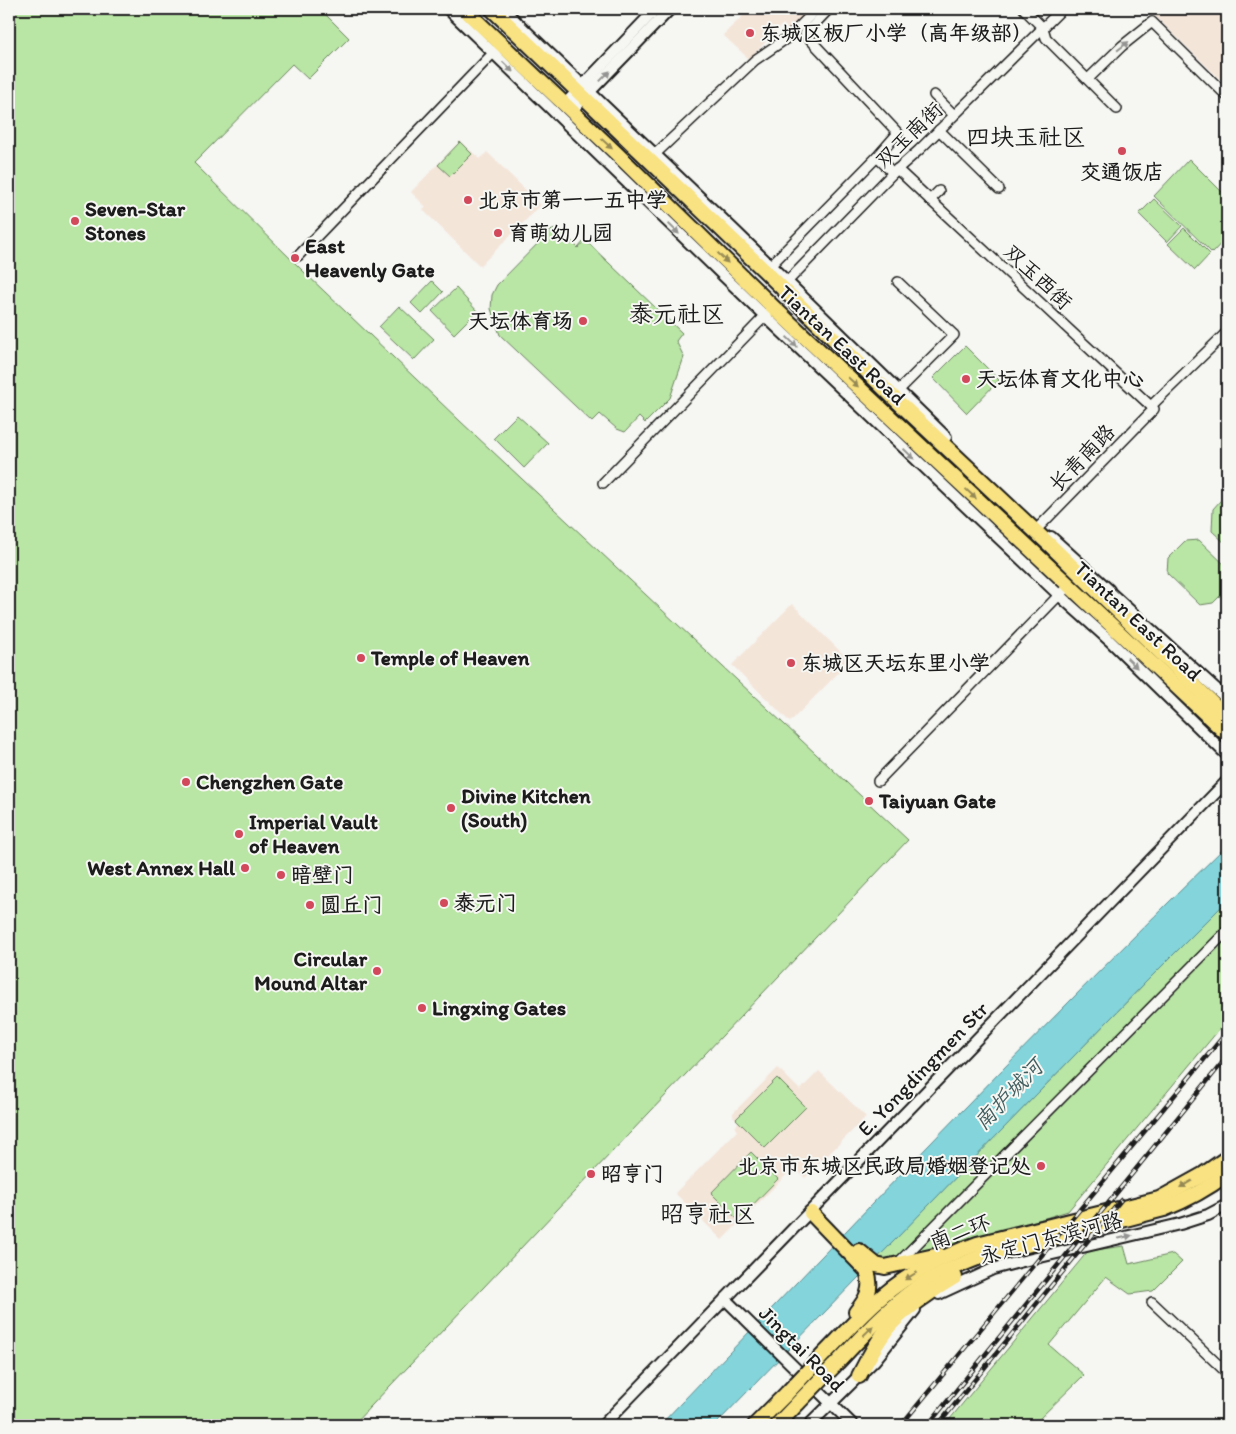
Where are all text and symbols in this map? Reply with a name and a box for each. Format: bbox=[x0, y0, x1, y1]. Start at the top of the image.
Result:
place label: 东城区板厂小学（高年级部） bbox=[760, 20, 1033, 45]
marker: 东城区板厂小学（高年级部） bbox=[744, 27, 756, 39]
one-way arrow bbox=[1116, 41, 1130, 51]
one-way arrow bbox=[501, 61, 513, 73]
one-way arrow bbox=[599, 71, 611, 83]
street label: 双玉南街 bbox=[870, 96, 948, 173]
district label: 四块玉社区 bbox=[966, 122, 1086, 151]
one-way arrow bbox=[600, 139, 613, 150]
marker: 交通饭店 bbox=[1116, 145, 1128, 157]
place label: 交通饭店 bbox=[1080, 159, 1164, 184]
place label: 北京市第一一五中学 bbox=[478, 187, 667, 212]
marker: 北京市第一一五中学 bbox=[462, 194, 474, 206]
place label: Seven-Star Stones bbox=[85, 196, 186, 245]
marker: Seven-Star Stones bbox=[69, 215, 81, 227]
place label: 育萌幼儿园 bbox=[508, 220, 613, 245]
one-way arrow bbox=[668, 223, 680, 235]
marker: 育萌幼儿园 bbox=[492, 227, 504, 239]
place label: East Heavenly Gate bbox=[305, 233, 435, 283]
street label: 双玉西街 bbox=[999, 239, 1078, 314]
marker: East Heavenly Gate bbox=[289, 252, 301, 264]
one-way arrow bbox=[717, 252, 729, 264]
street label: Tiantan East Road bbox=[774, 279, 912, 410]
district label: 泰元社区 bbox=[629, 299, 725, 328]
place label: 天坛体育场 bbox=[468, 308, 573, 333]
marker: 天坛体育场 bbox=[577, 315, 589, 327]
one-way arrow bbox=[785, 336, 797, 348]
place label: 天坛体育文化中心 bbox=[976, 366, 1144, 391]
marker: 天坛体育文化中心 bbox=[960, 373, 972, 385]
one-way arrow bbox=[847, 376, 859, 388]
street label: 长青南路 bbox=[1043, 419, 1120, 497]
one-way arrow bbox=[903, 448, 915, 460]
one-way arrow bbox=[965, 488, 977, 500]
street label: Tiantan East Road bbox=[1070, 555, 1208, 686]
place label: Temple of Heaven bbox=[370, 645, 529, 671]
place label: 东城区天坛东里小学 bbox=[801, 650, 990, 675]
marker: Temple of Heaven bbox=[355, 652, 367, 664]
marker: 东城区天坛东里小学 bbox=[785, 657, 797, 669]
one-way arrow bbox=[1126, 657, 1138, 669]
place label: Chengzhen Gate bbox=[196, 769, 343, 795]
marker: Chengzhen Gate bbox=[180, 776, 192, 788]
place label: Divine Kitchen (South) bbox=[461, 783, 591, 833]
place label: Taiyuan Gate bbox=[878, 788, 996, 814]
marker: Taiyuan Gate bbox=[863, 795, 875, 807]
marker: Divine Kitchen (South) bbox=[445, 802, 457, 814]
place label: Imperial Vault of Heaven bbox=[249, 809, 378, 858]
marker: Imperial Vault of Heaven bbox=[233, 828, 245, 840]
place label: West Annex Hall bbox=[87, 855, 236, 880]
marker: West Annex Hall bbox=[239, 862, 251, 874]
place label: 暗壁门 bbox=[291, 862, 354, 887]
marker: 暗壁门 bbox=[275, 869, 287, 881]
place label: 泰元门 bbox=[454, 890, 517, 915]
place label: 圆丘门 bbox=[320, 892, 383, 917]
marker: 泰元门 bbox=[438, 897, 450, 909]
marker: 圆丘门 bbox=[304, 899, 316, 911]
place label: Circular Mound Altar bbox=[254, 946, 368, 995]
marker: Circular Mound Altar bbox=[371, 965, 383, 977]
place label: Lingxing Gates bbox=[432, 995, 566, 1021]
street label: E. Yongdingmen Str bbox=[852, 996, 994, 1141]
marker: Lingxing Gates bbox=[416, 1002, 428, 1014]
water label: 南护城河 bbox=[968, 1051, 1051, 1135]
place label: 北京市东城区民政局婚姻登记处 bbox=[737, 1153, 1031, 1178]
marker: 北京市东城区民政局婚姻登记处 bbox=[1035, 1160, 1047, 1172]
place label: 昭亨门 bbox=[601, 1161, 664, 1186]
marker: 昭亨门 bbox=[585, 1168, 597, 1180]
one-way arrow bbox=[1179, 1180, 1194, 1188]
district label: 昭亨社区 bbox=[660, 1199, 756, 1228]
street label: 永定门东滨河路 bbox=[977, 1206, 1125, 1269]
street label: 南二环 bbox=[926, 1209, 994, 1254]
one-way arrow bbox=[1117, 1233, 1133, 1241]
one-way arrow bbox=[905, 1271, 918, 1280]
street label: Jingtai Road bbox=[754, 1300, 851, 1397]
one-way arrow bbox=[862, 1325, 874, 1337]

